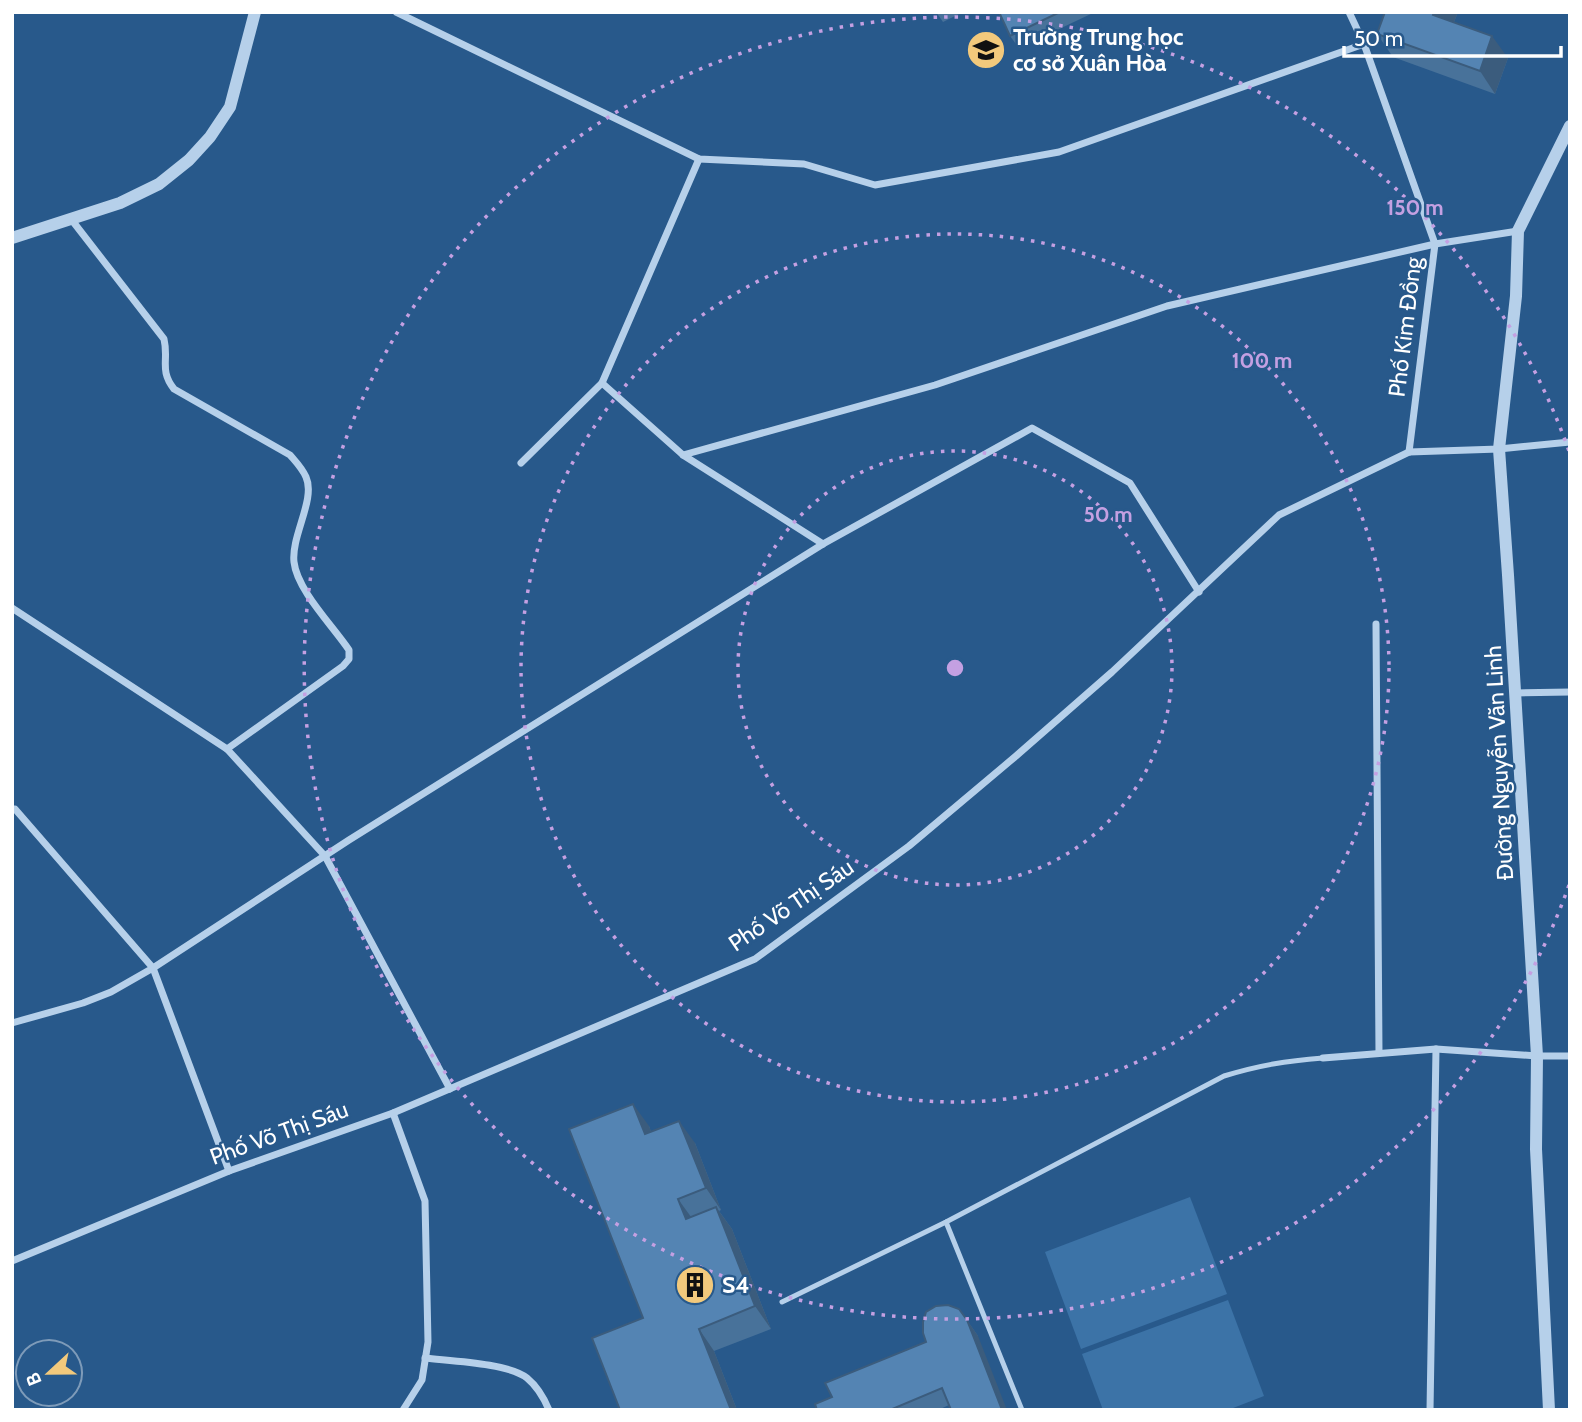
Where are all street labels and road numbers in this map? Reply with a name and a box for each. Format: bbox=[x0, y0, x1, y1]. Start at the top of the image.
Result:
street label: Phố Kim Đồng bbox=[1383, 255, 1428, 399]
street label: Đường Nguyễn Văn Linh bbox=[1479, 645, 1519, 881]
street label: Phố Võ Thị Sáu bbox=[723, 853, 859, 957]
street label: Phố Võ Thị Sáu bbox=[206, 1095, 352, 1171]

